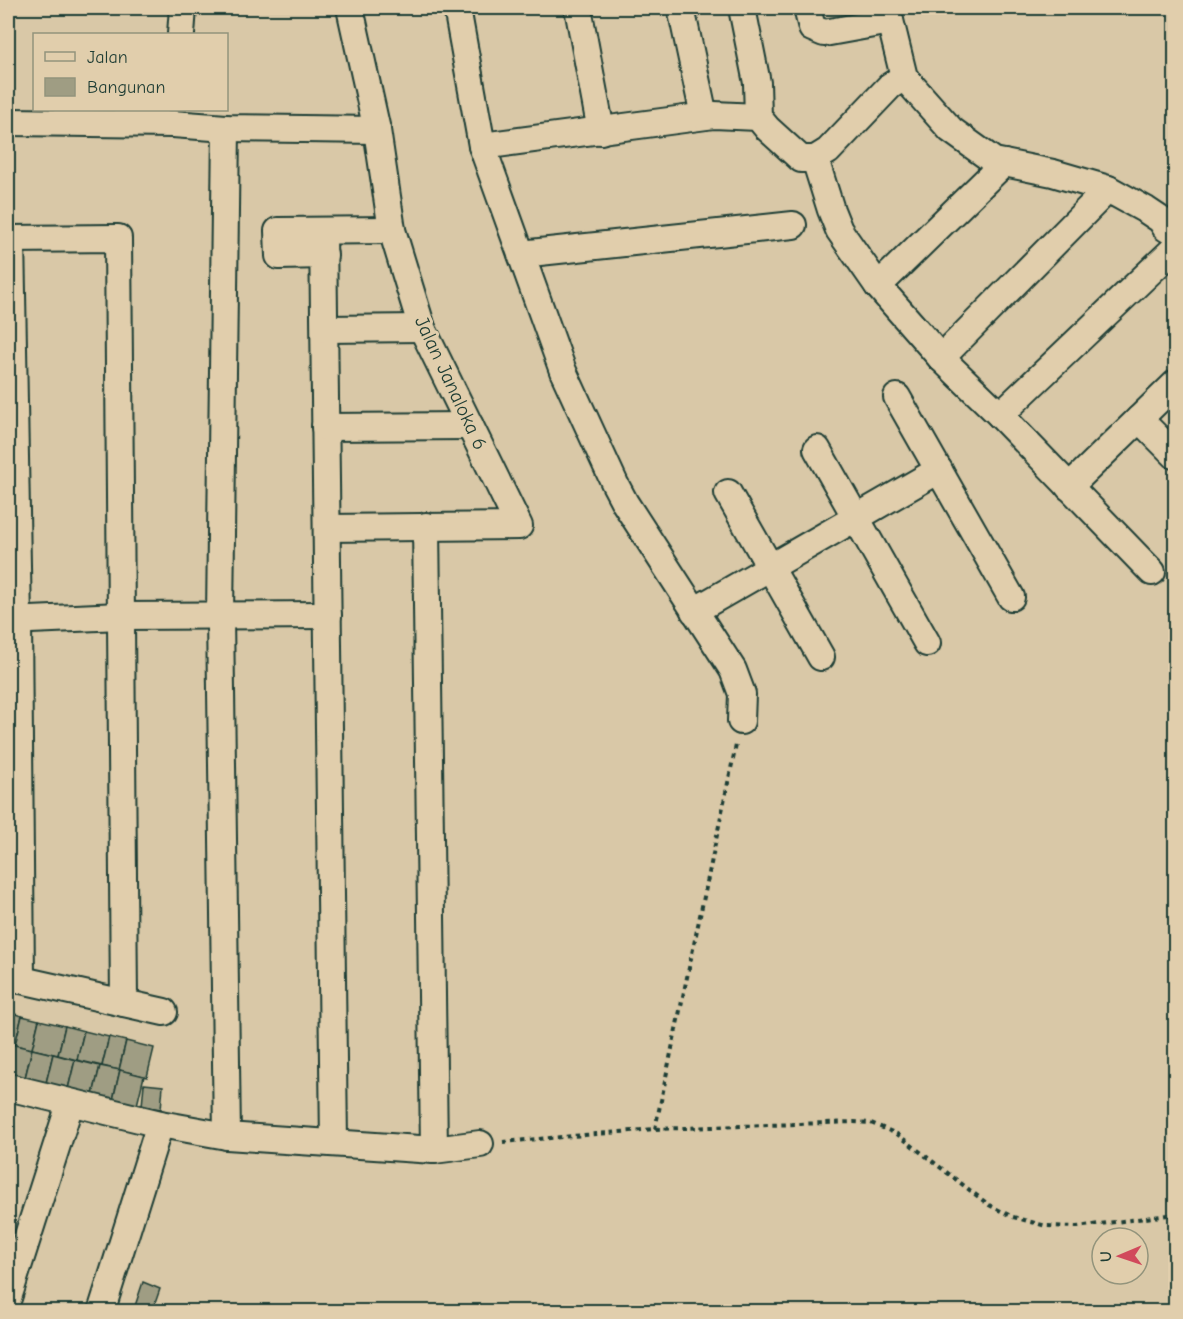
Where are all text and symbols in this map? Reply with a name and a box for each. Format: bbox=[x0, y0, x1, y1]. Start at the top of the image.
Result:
legend bbox=[33, 33, 228, 111]
text: Jalan bbox=[87, 47, 128, 68]
text: Bangunan bbox=[87, 77, 165, 98]
street label: Jalan Janaloka 6 bbox=[410, 313, 492, 453]
north arrow bbox=[1090, 1226, 1150, 1286]
text: U bbox=[1097, 1251, 1115, 1262]

